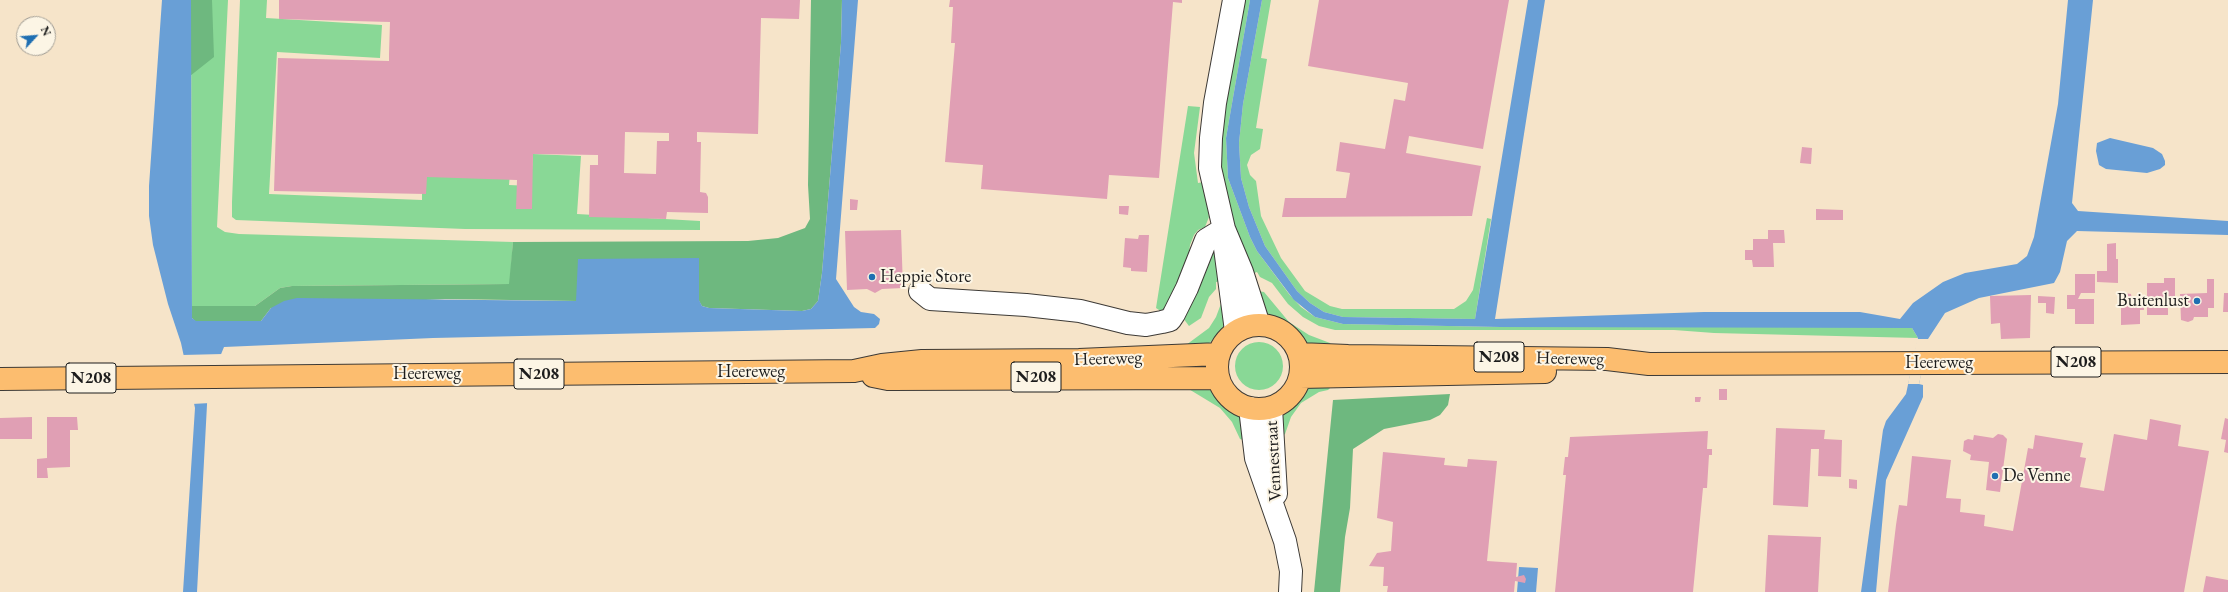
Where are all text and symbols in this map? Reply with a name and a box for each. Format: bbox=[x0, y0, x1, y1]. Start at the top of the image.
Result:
north arrow bbox=[16, 16, 56, 56]
text: N bbox=[38, 24, 54, 38]
place label: Heppie Store bbox=[880, 266, 971, 288]
marker: Heppie Store bbox=[867, 272, 877, 282]
place label: Buitenlust bbox=[2117, 290, 2189, 312]
marker: Buitenlust bbox=[2192, 296, 2202, 306]
road number: N208 bbox=[1474, 342, 1524, 372]
street label: Heereweg bbox=[1074, 347, 1142, 371]
road number: N208 bbox=[2051, 347, 2101, 377]
street label: Heereweg bbox=[1536, 348, 1604, 370]
street label: Heereweg bbox=[1905, 352, 1973, 374]
road number: N208 bbox=[514, 359, 564, 389]
street label: Heereweg bbox=[717, 361, 785, 383]
road number: N208 bbox=[1011, 362, 1061, 392]
road number: N208 bbox=[66, 363, 116, 393]
street label: Heereweg bbox=[393, 363, 461, 385]
street label: Vennestraat bbox=[1261, 420, 1287, 502]
place label: De Venne bbox=[2003, 465, 2071, 487]
marker: De Venne bbox=[1990, 471, 2000, 481]

